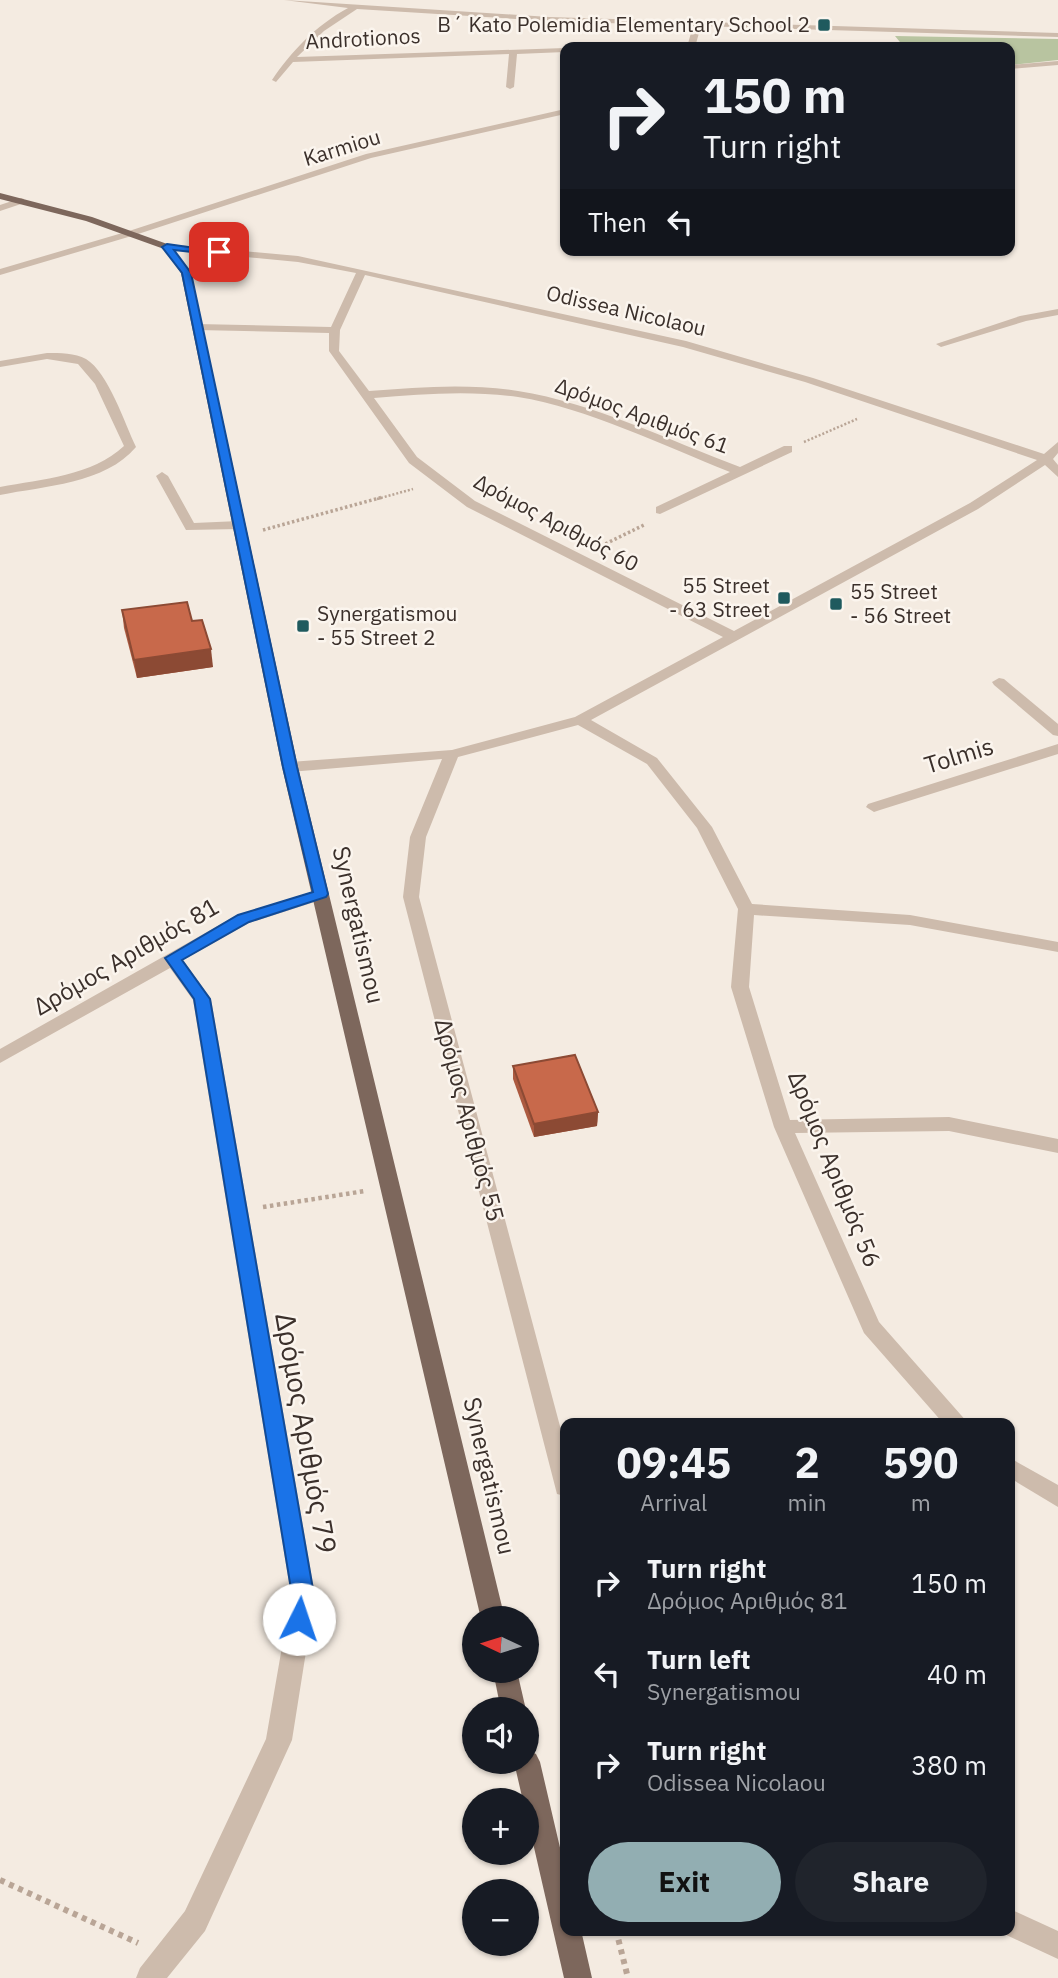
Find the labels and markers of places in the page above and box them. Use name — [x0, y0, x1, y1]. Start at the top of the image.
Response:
place label: B´ Kato Polemidia Elementary School 2 — [437, 10, 810, 38]
marker: B´ Kato Polemidia Elementary School 2 — [816, 17, 832, 33]
pin — [189, 222, 249, 282]
place label: 55 Street - 63 Street — [669, 571, 770, 623]
place label: 55 Street - 56 Street — [850, 577, 951, 629]
marker: 55 Street - 63 Street — [776, 590, 792, 606]
marker: 55 Street - 56 Street — [828, 596, 844, 612]
place label: Synergatismou - 55 Street 2 — [317, 599, 457, 651]
marker: Synergatismou - 55 Street 2 — [295, 618, 311, 634]

